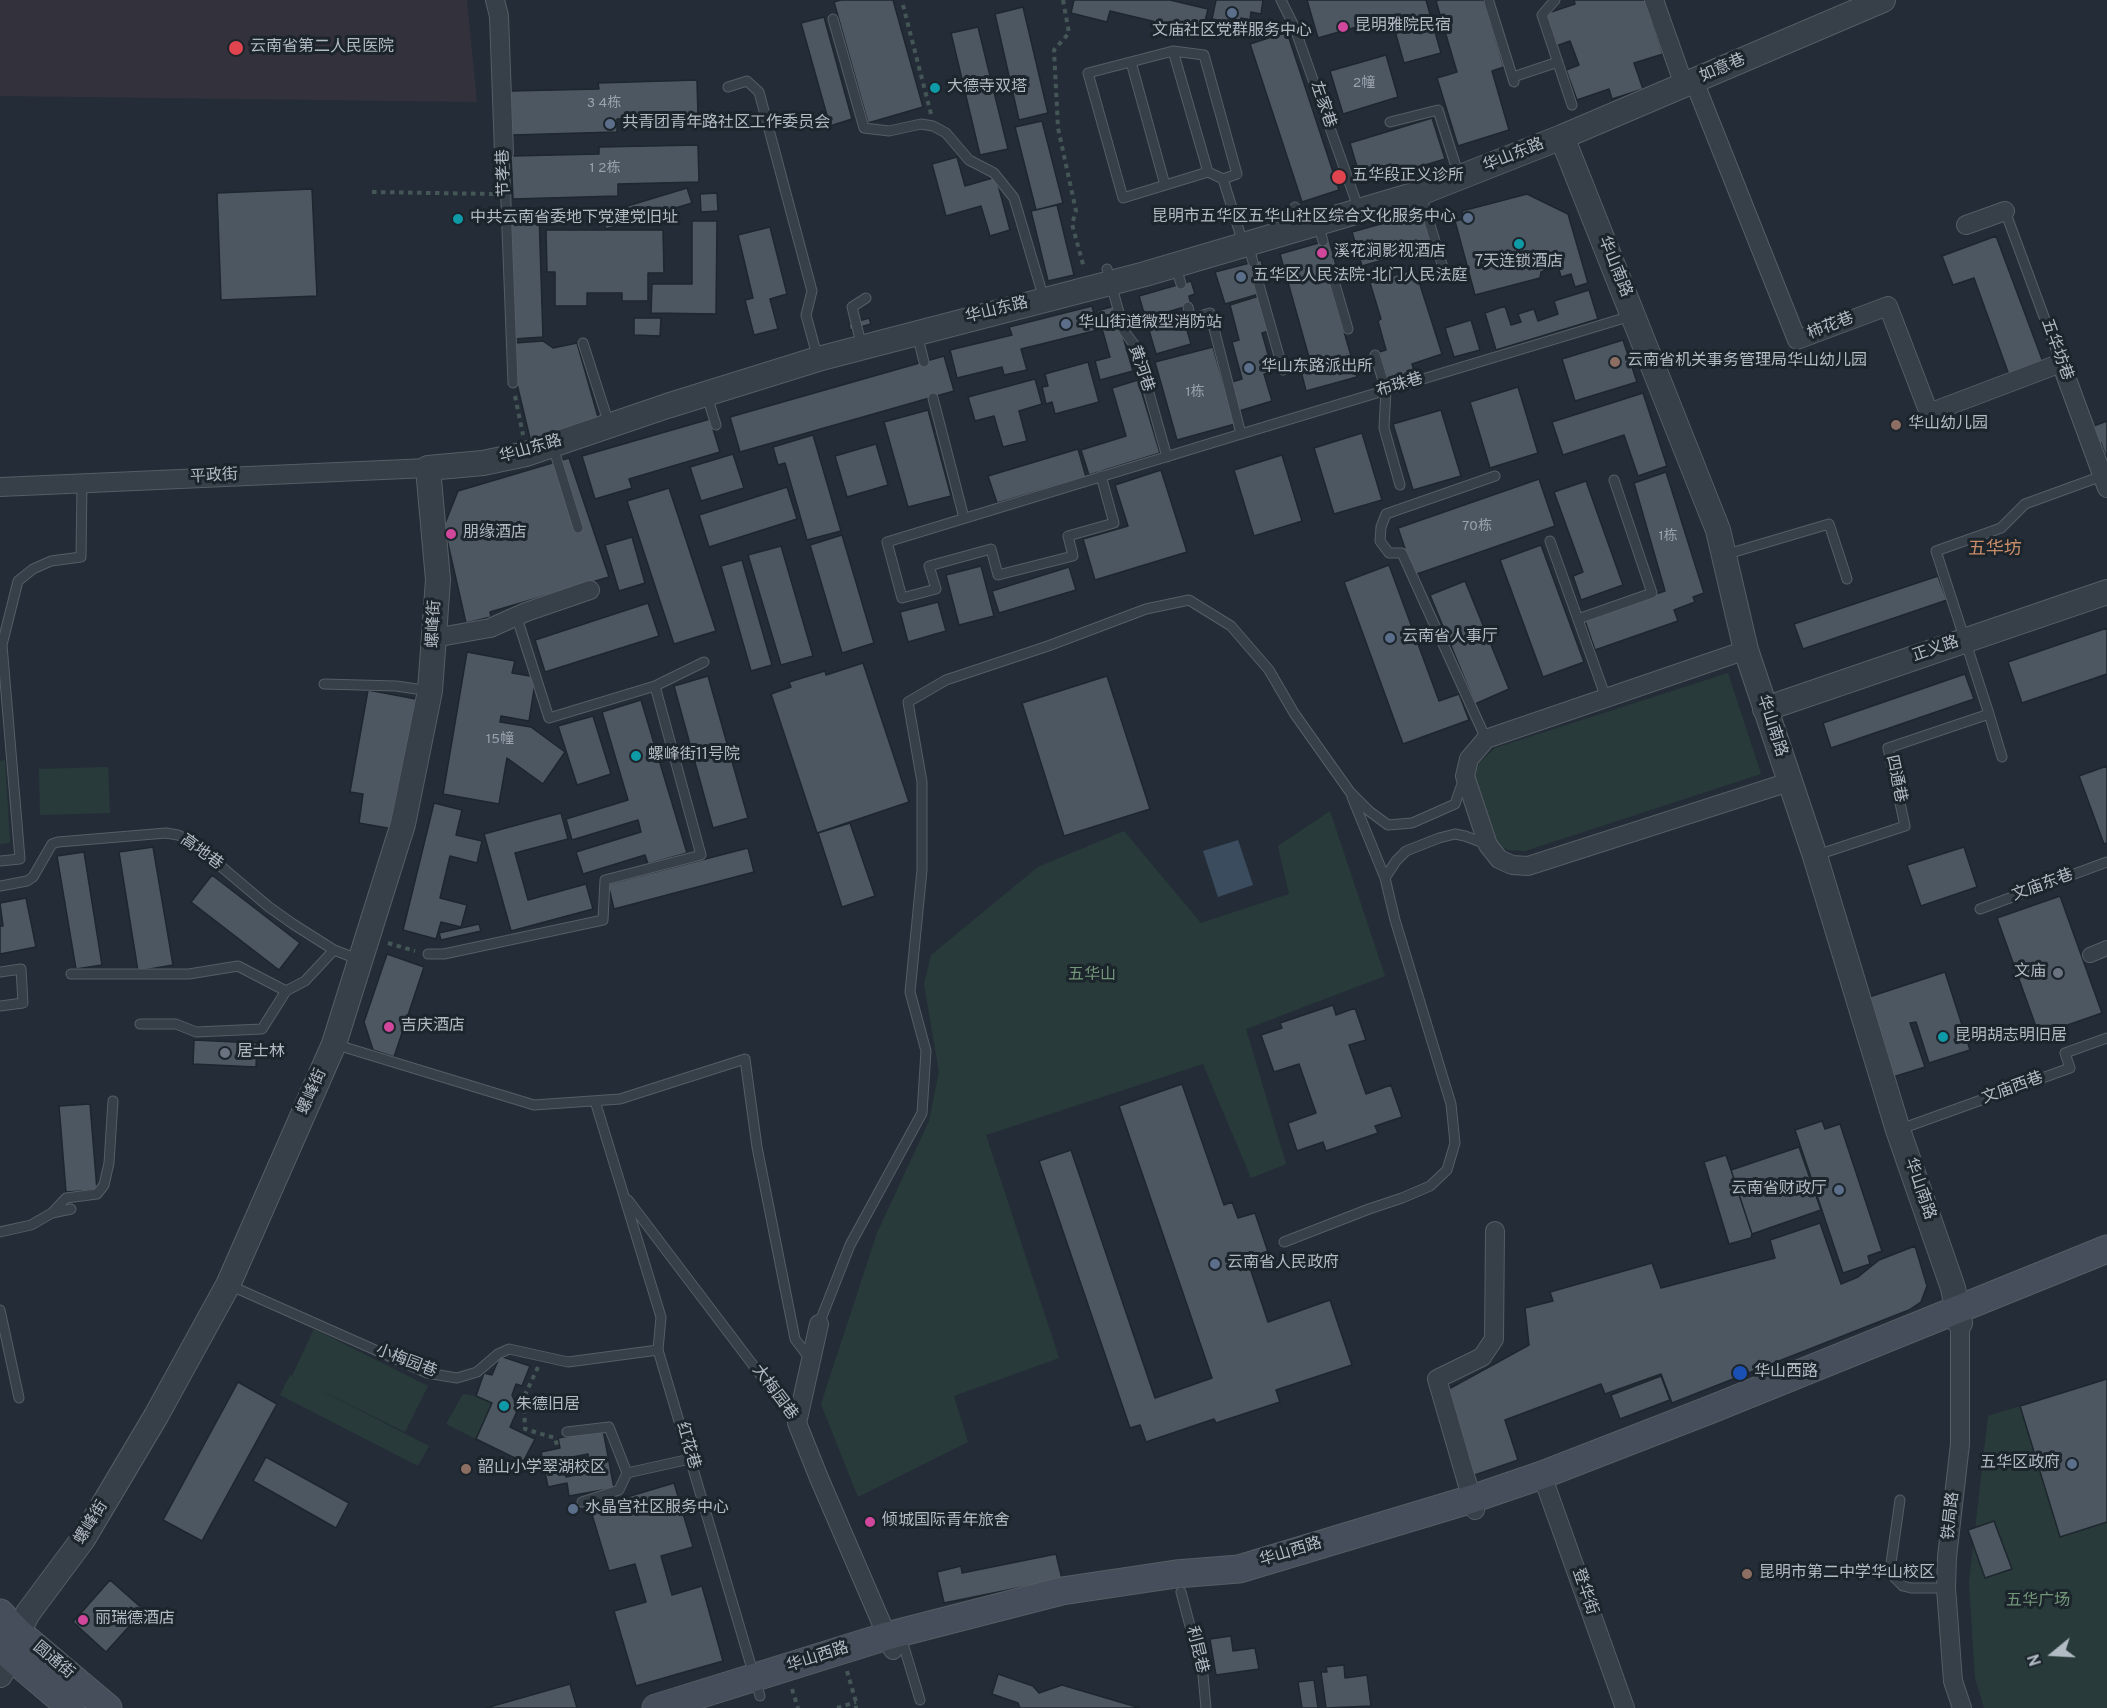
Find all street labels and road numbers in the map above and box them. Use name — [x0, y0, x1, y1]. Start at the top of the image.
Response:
street label: 如意巷 — [1697, 51, 1749, 87]
street label: 左家巷 — [1305, 79, 1339, 131]
street label: 华山东路 — [1481, 135, 1547, 177]
street label: 节孝巷 — [495, 149, 515, 197]
street label: 华山南路 — [1593, 234, 1635, 300]
street label: 华山东路 — [964, 294, 1030, 328]
street label: 柿花巷 — [1805, 309, 1857, 345]
street label: 五华坊巷 — [2036, 317, 2076, 383]
street label: 黄河巷 — [1123, 343, 1157, 395]
street label: 布珠巷 — [1374, 370, 1426, 402]
street label: 华山东路 — [498, 432, 564, 468]
street label: 平政街 — [190, 466, 238, 488]
street label: 螺峰街 — [424, 600, 446, 648]
street label: 正义路 — [1910, 633, 1962, 667]
street label: 华山南路 — [1752, 693, 1790, 759]
street label: 四通巷 — [1881, 754, 1909, 804]
street label: 高地巷 — [176, 831, 226, 875]
street label: 文庙东巷 — [2010, 866, 2076, 906]
street label: 螺峰街 — [294, 1066, 332, 1118]
street label: 文庙西巷 — [1980, 1069, 2046, 1109]
street label: 华山南路 — [1900, 1156, 1938, 1222]
street label: 小梅园巷 — [373, 1342, 439, 1382]
street label: 大梅园巷 — [747, 1362, 801, 1424]
street label: 红花巷 — [671, 1420, 703, 1472]
street label: 铁局路 — [1940, 1491, 1964, 1541]
street label: 螺峰街 — [71, 1498, 113, 1548]
street label: 华山西路 — [1258, 1534, 1324, 1572]
street label: 登华街 — [1567, 1566, 1601, 1618]
street label: 利昆巷 — [1181, 1624, 1211, 1676]
street label: 圆通街 — [28, 1638, 78, 1684]
street label: 华山西路 — [785, 1639, 851, 1677]

